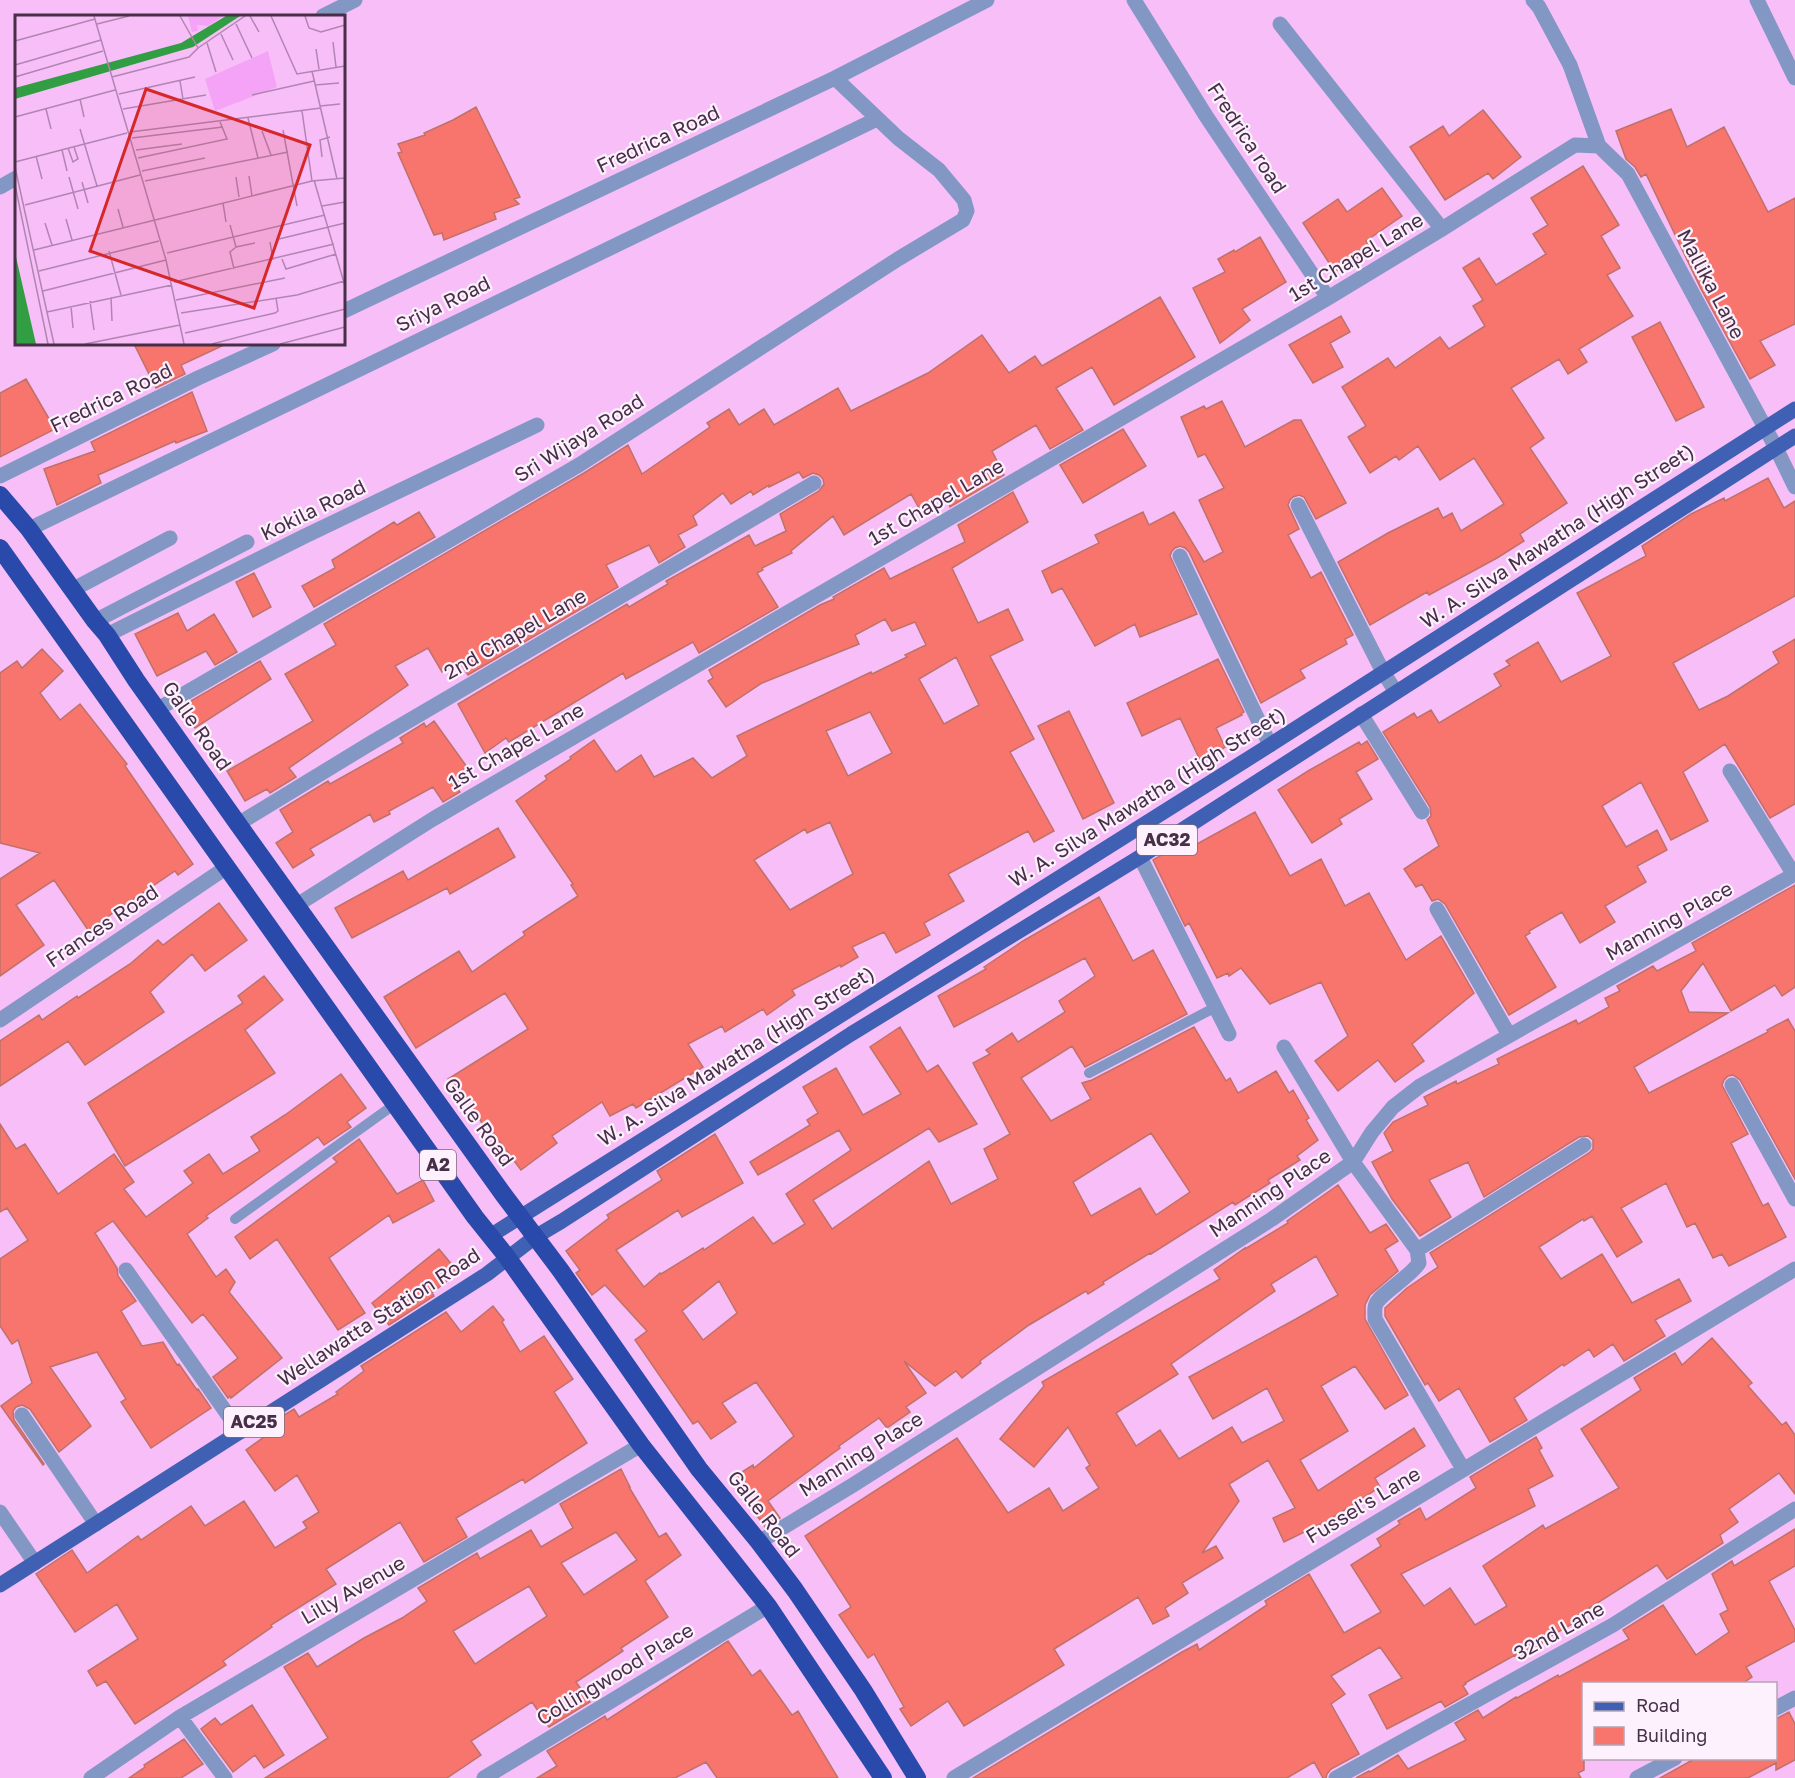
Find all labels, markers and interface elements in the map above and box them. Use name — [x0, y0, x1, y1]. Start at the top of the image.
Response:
inset map — [15, 15, 345, 345]
street label: Fredrica road — [1203, 78, 1292, 197]
street label: Fredrica Road — [592, 99, 723, 177]
street label: 1st Chapel Lane — [1284, 207, 1427, 306]
street label: Mallika Lane — [1673, 225, 1751, 343]
street label: Sriya Road — [392, 270, 494, 336]
street label: Fredrica Road — [46, 357, 175, 437]
street label: Sri Wijaya Road — [509, 388, 647, 486]
street label: W. A. Silva Mawatha (High Street) — [1415, 438, 1698, 633]
street label: 1st Chapel Lane — [863, 453, 1008, 550]
street label: Kokila Road — [256, 473, 369, 545]
street label: 2nd Chapel Lane — [439, 583, 590, 684]
street label: Galle Road — [158, 676, 237, 775]
street label: 1st Chapel Lane — [443, 697, 588, 794]
street label: W. A. Silva Mawatha (High Street) — [1004, 701, 1289, 891]
road number: AC32 — [1137, 825, 1197, 855]
street label: Manning Place — [1601, 875, 1736, 965]
street label: Frances Road — [41, 879, 162, 972]
street label: W. A. Silva Mawatha (High Street) — [593, 960, 878, 1150]
street label: Galle Road — [440, 1072, 520, 1170]
street label: Manning Place — [1204, 1143, 1335, 1242]
road number: A2 — [420, 1150, 456, 1180]
street label: Wellawatta Station Road — [273, 1242, 484, 1391]
street label: Manning Place — [794, 1406, 927, 1501]
road number: AC25 — [224, 1407, 284, 1437]
street label: Fussel's Lane — [1301, 1461, 1424, 1548]
street label: Galle Road — [723, 1465, 806, 1562]
street label: Lilly Avenue — [296, 1550, 409, 1629]
street label: 32nd Lane — [1509, 1595, 1608, 1665]
street label: Collingwood Place — [532, 1617, 697, 1730]
legend — [1582, 1682, 1777, 1760]
text: Road — [1636, 1694, 1680, 1716]
text: Building — [1636, 1724, 1707, 1746]

